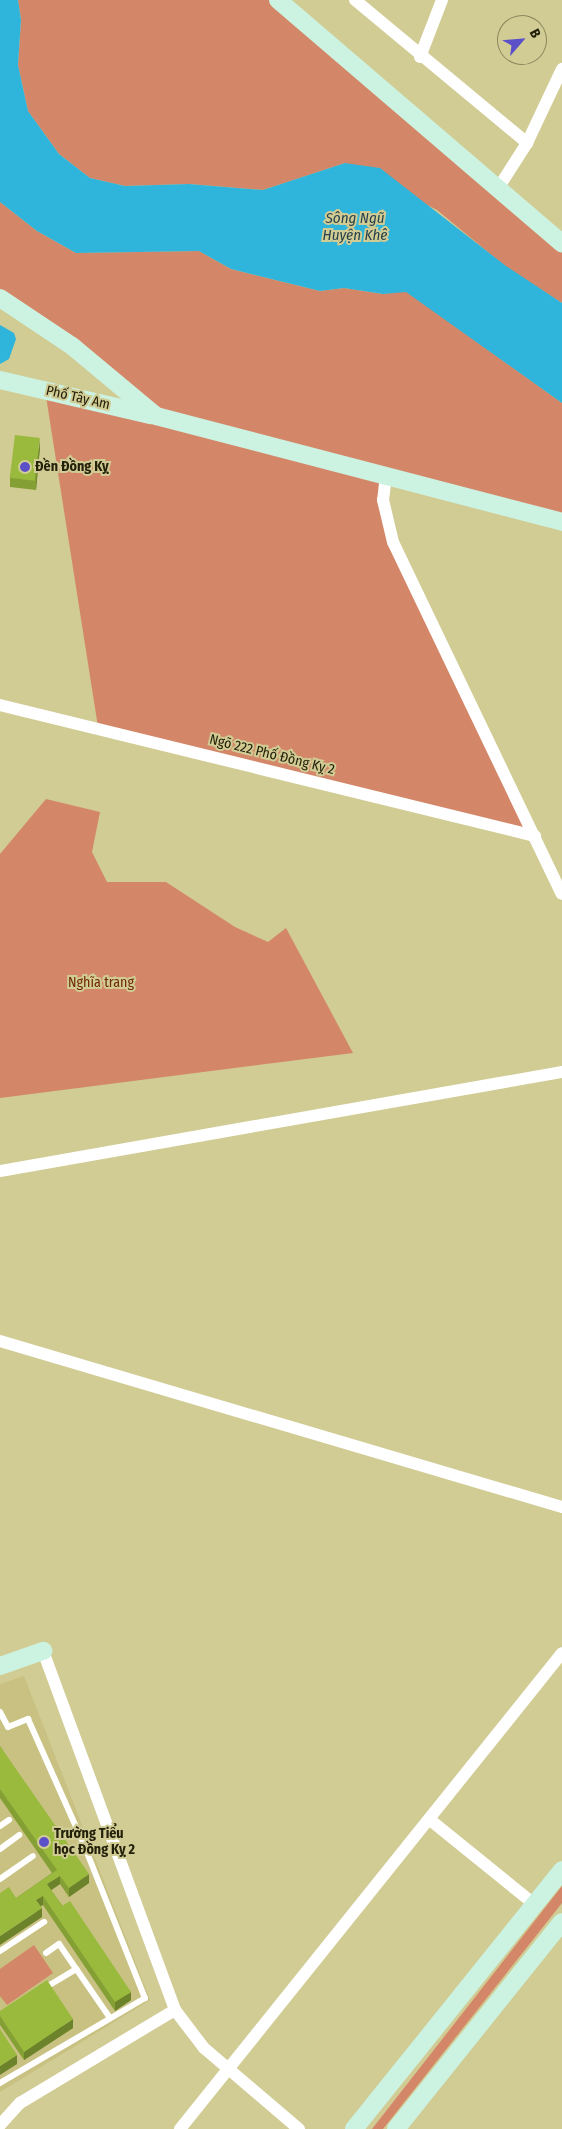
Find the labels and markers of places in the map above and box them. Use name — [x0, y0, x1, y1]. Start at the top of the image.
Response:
place label: Đền Đồng Kỵ — [35, 459, 109, 475]
marker: Đền Đồng Kỵ — [19, 461, 31, 473]
place label: Trường Tiểu học Đồng Kỵ 2 — [54, 1826, 135, 1858]
marker: Trường Tiểu học Đồng Kỵ 2 — [38, 1836, 50, 1848]

